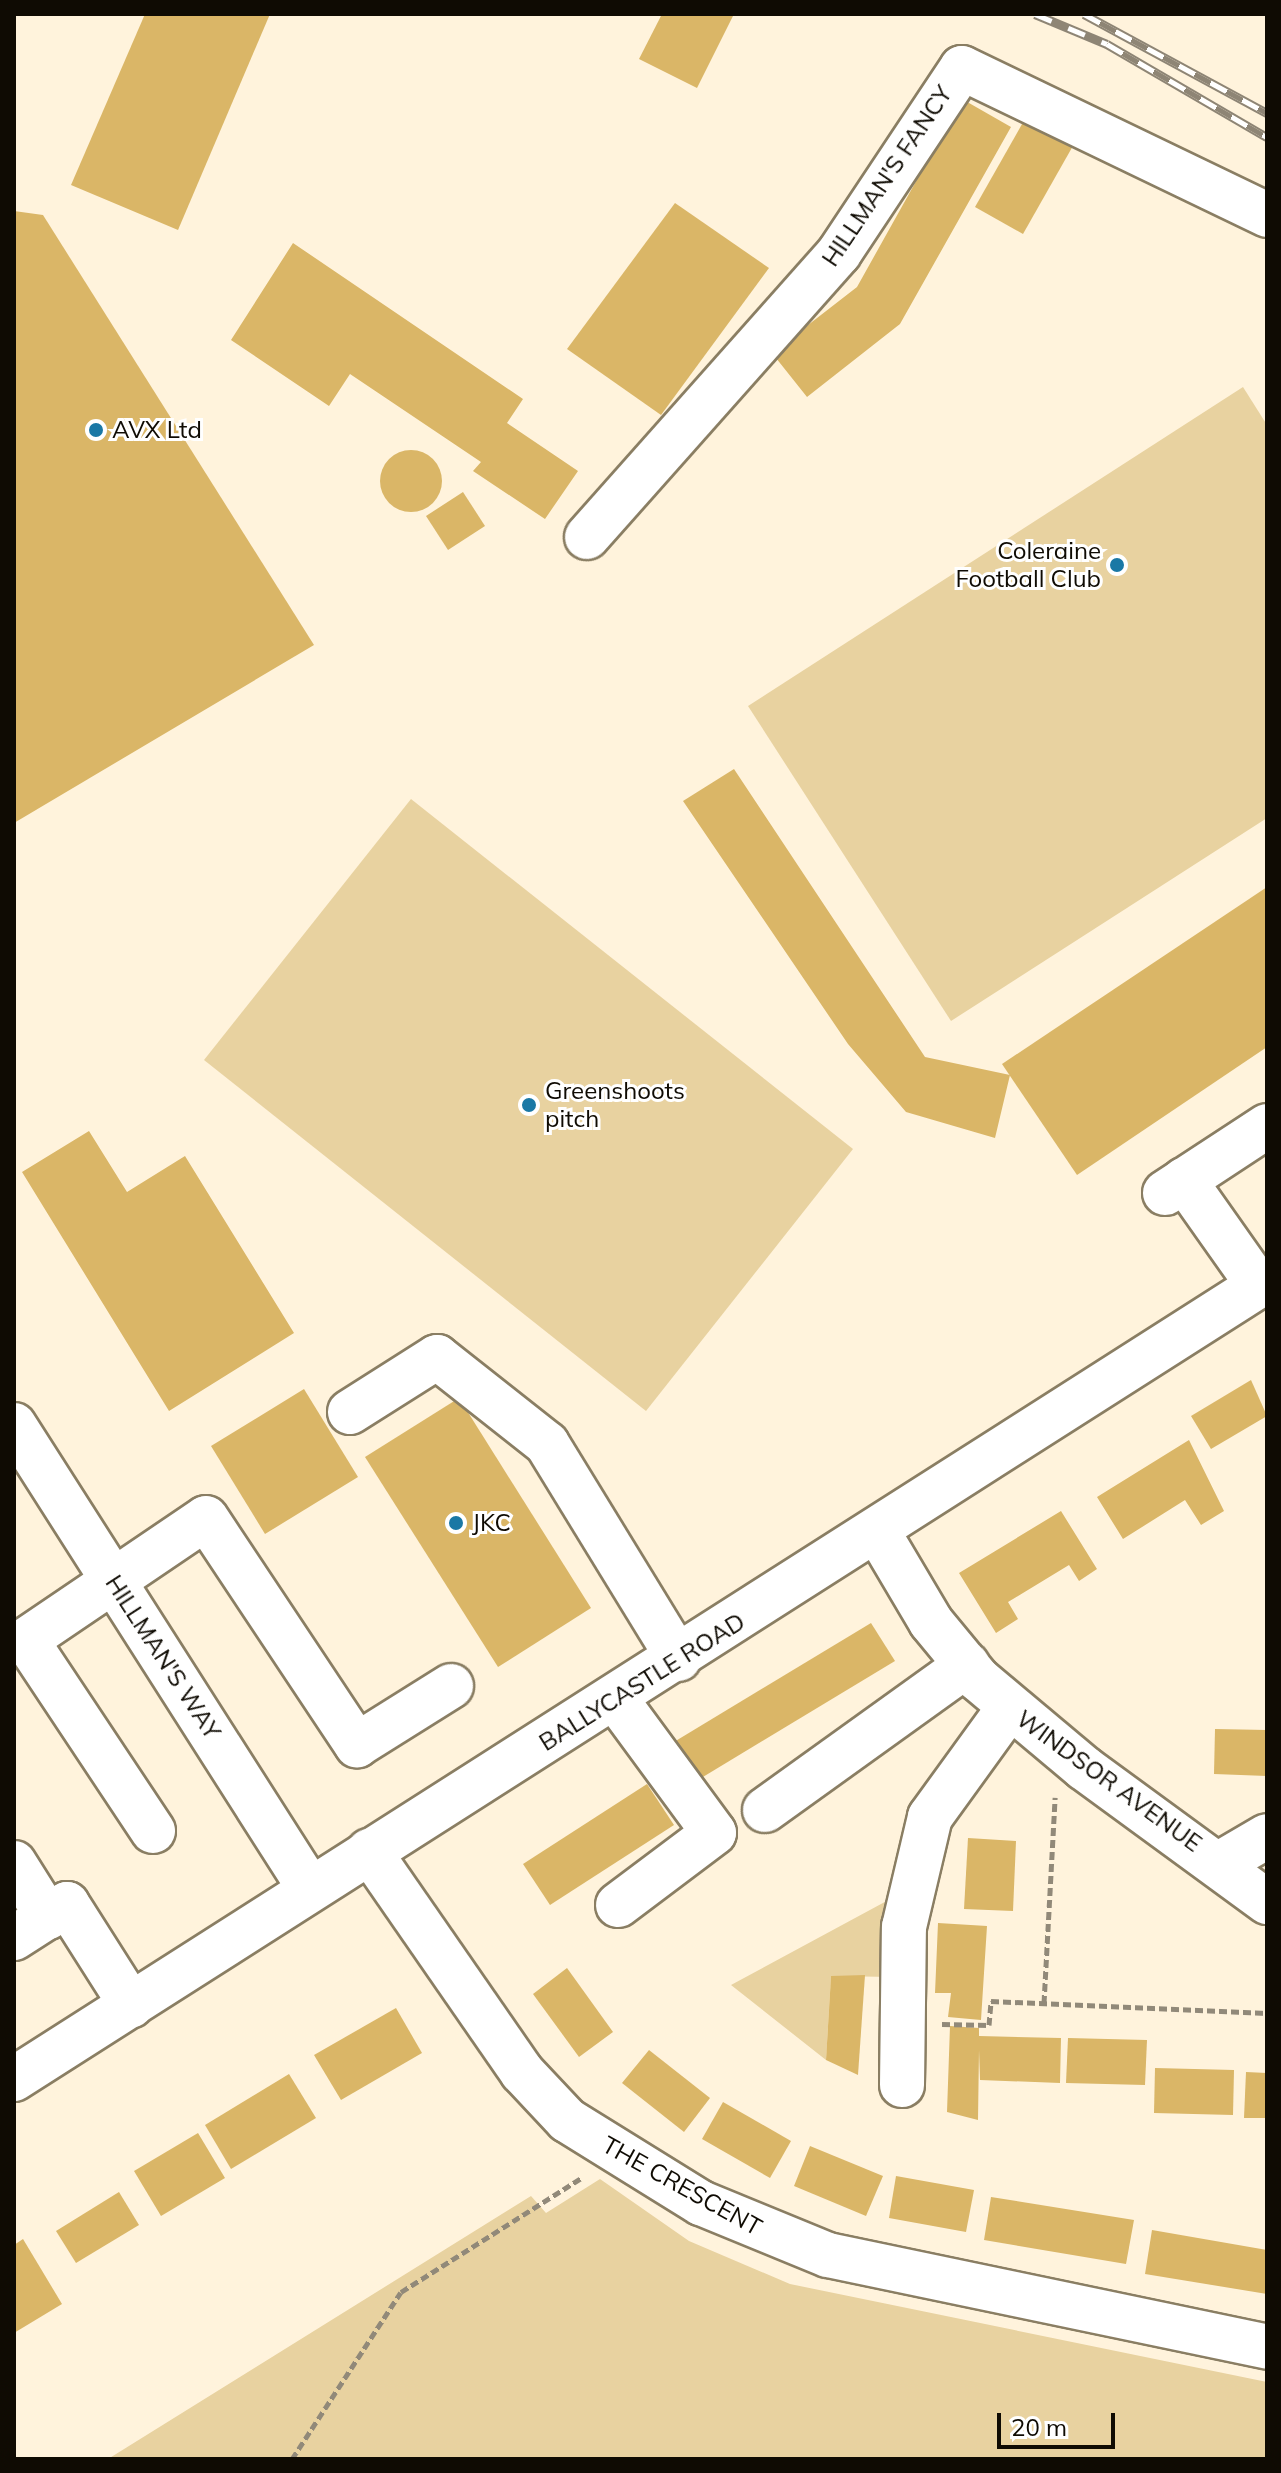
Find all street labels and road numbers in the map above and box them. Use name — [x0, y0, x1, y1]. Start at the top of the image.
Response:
street label: HILLMAN'S FANCY — [816, 80, 958, 272]
street label: HILLMAN'S WAY — [99, 1570, 227, 1744]
street label: BALLYCASTLE ROAD — [534, 1607, 750, 1757]
street label: WINDSOR AVENUE — [1011, 1704, 1207, 1858]
street label: THE CRESCENT — [597, 2130, 767, 2242]

